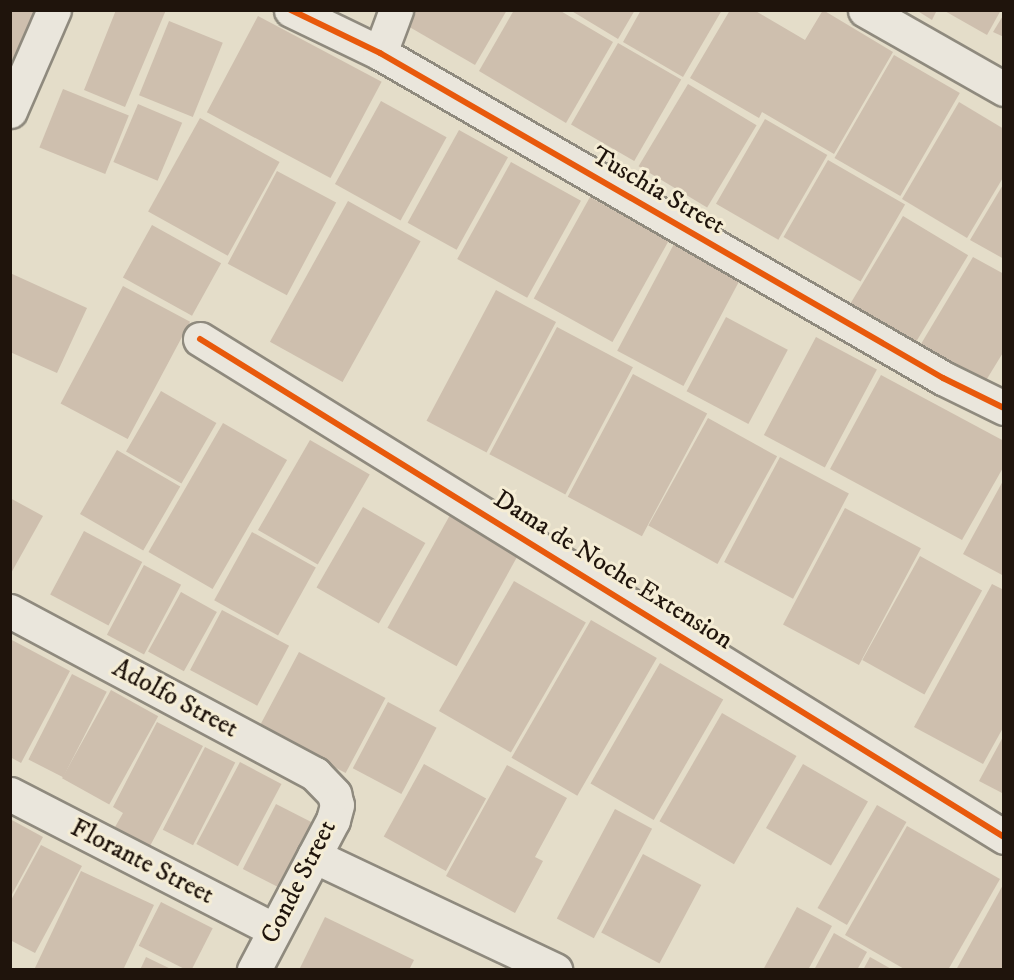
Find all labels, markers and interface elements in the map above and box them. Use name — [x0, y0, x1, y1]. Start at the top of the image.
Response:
street label: Tuschia Street — [586, 140, 730, 242]
street label: Dama de Noche Extension — [488, 484, 738, 656]
street label: Adolfo Street — [107, 653, 243, 745]
street label: Florante Street — [65, 813, 219, 911]
street label: Conde Street — [255, 815, 343, 949]

